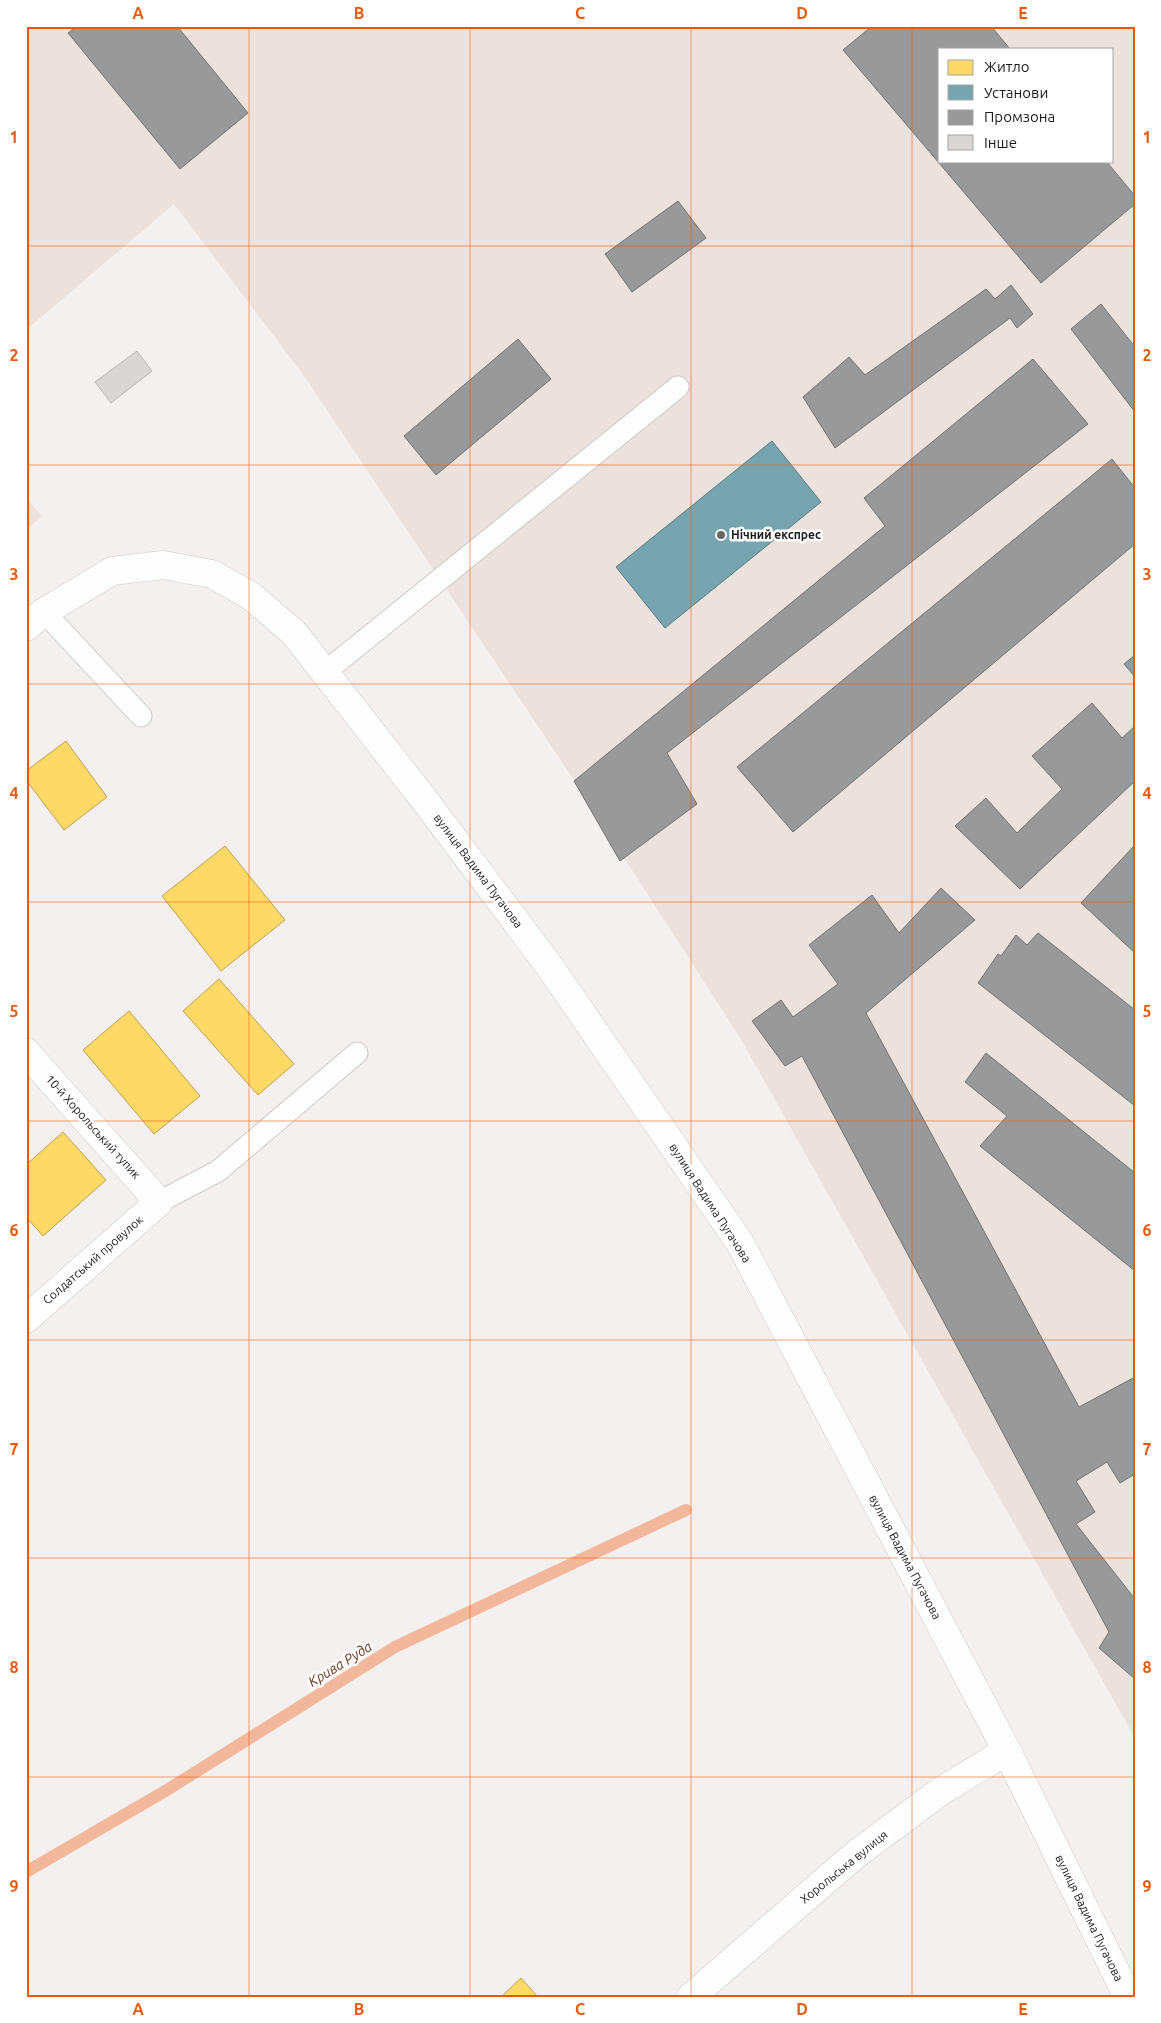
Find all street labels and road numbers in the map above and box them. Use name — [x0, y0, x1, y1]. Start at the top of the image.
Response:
street label: вулиця Вадима Пугачова — [431, 811, 525, 930]
street label: 10-й Хорольський тупик — [43, 1072, 143, 1181]
street label: вулиця Вадима Пугачова — [667, 1141, 754, 1265]
street label: Солдатський провулок — [40, 1213, 145, 1307]
street label: вулиця Вадима Пугачова — [867, 1492, 944, 1621]
street label: Хорольська вулиця — [798, 1828, 890, 1906]
street label: вулиця Вадима Пугачова — [1053, 1852, 1126, 1983]

